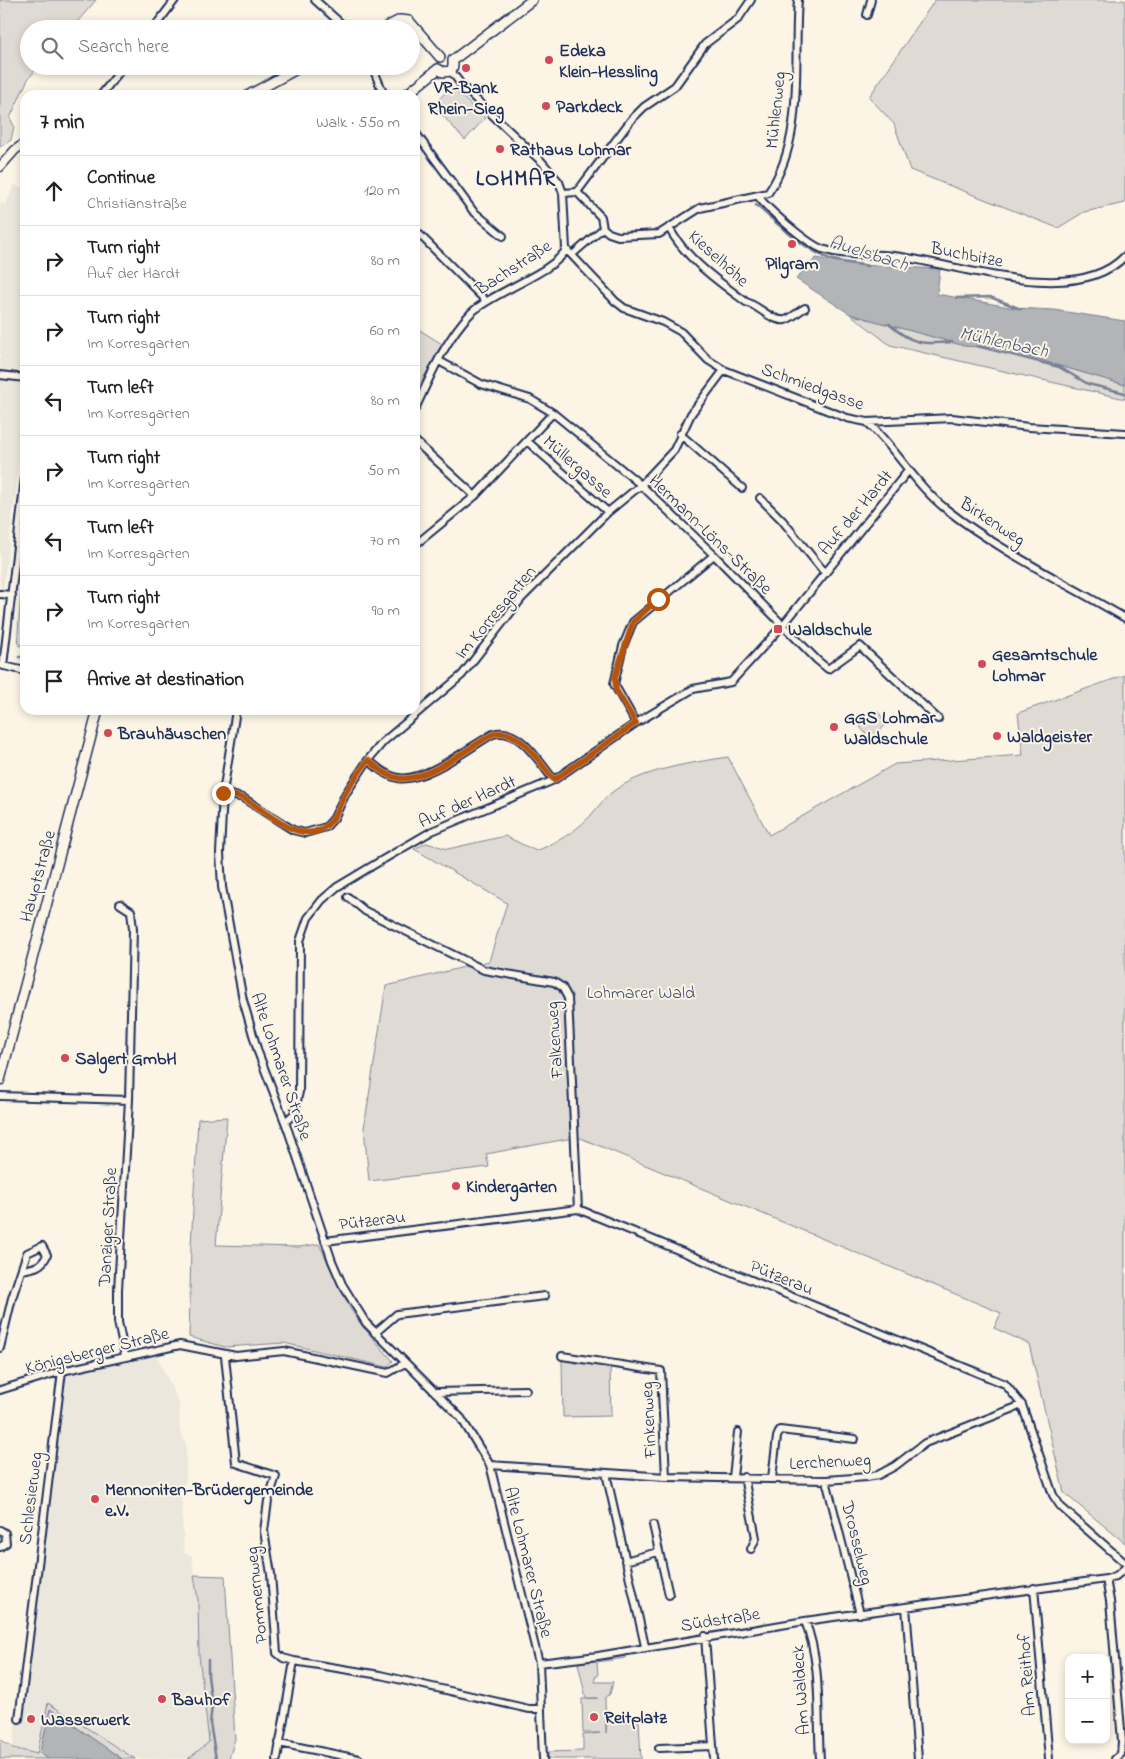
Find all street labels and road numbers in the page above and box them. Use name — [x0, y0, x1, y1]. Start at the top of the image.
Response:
street label: Mühlenweg — [760, 70, 795, 150]
street label: Kieselhöhe — [681, 225, 755, 295]
street label: Bachstraße — [470, 234, 558, 304]
street label: Buchbitze — [927, 236, 1006, 276]
street label: Schmiedgasse — [757, 357, 868, 420]
street label: Müllergasse — [535, 430, 618, 507]
street label: Auf der Hardt — [813, 465, 900, 562]
street label: Hermann-Löns-Straße — [642, 469, 778, 602]
street label: Birkenweg — [953, 491, 1030, 554]
street label: Im Korresgarten — [449, 561, 544, 667]
street label: Auf der Hardt — [415, 770, 521, 836]
street label: Hauptstraße — [14, 827, 64, 925]
street label: Alte Lohmarer Straße — [243, 989, 318, 1145]
street label: Falkenweg — [540, 1000, 573, 1080]
street label: Danziger Straße — [93, 1166, 126, 1288]
street label: Pützerau — [338, 1205, 407, 1239]
street label: Pützerau — [745, 1254, 817, 1303]
street label: Königsberger Straße — [23, 1321, 173, 1383]
street label: Finkenweg — [635, 1381, 666, 1460]
street label: Lerchenweg — [789, 1448, 872, 1479]
street label: Schlesierweg — [13, 1450, 52, 1546]
street label: Alte Lohmarer Straße — [496, 1484, 559, 1642]
street label: Drosselweg — [832, 1498, 879, 1588]
street label: Pommernweg — [240, 1545, 277, 1644]
street label: Südstraße — [679, 1602, 763, 1640]
street label: Am Reithof — [1012, 1632, 1044, 1717]
street label: Am Waldeck — [786, 1644, 818, 1736]

